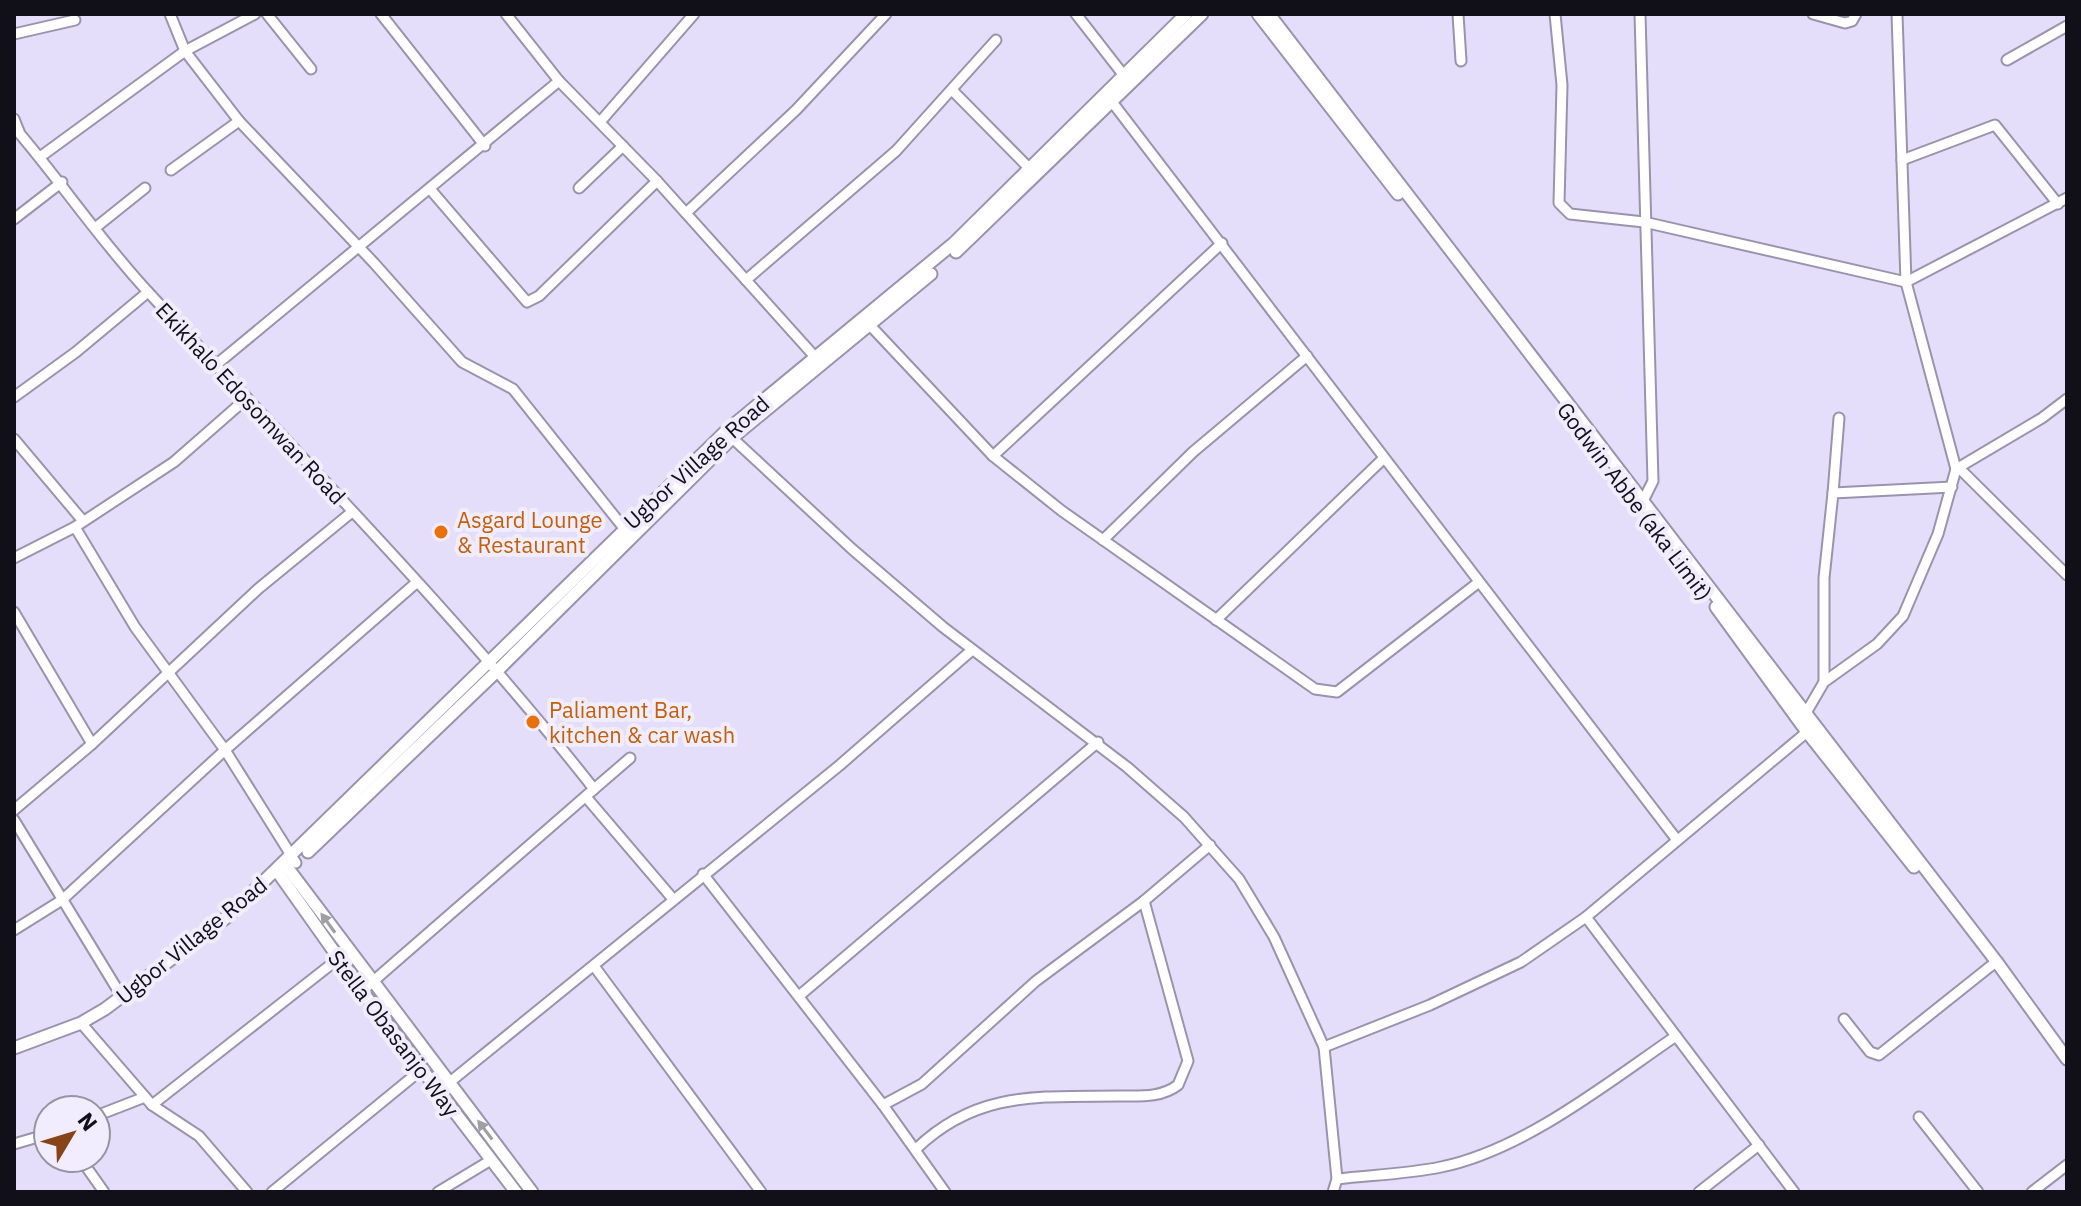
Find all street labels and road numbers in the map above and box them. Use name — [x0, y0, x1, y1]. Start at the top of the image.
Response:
street label: Ekikhalo Edosomwan Road — [150, 296, 352, 510]
street label: Ugbor Village Road — [617, 389, 775, 535]
street label: Godwin Abbe (aka Limit) — [1551, 396, 1719, 606]
street label: Ugbor Village Road — [109, 870, 273, 1010]
street label: Stella Obasanjo Way — [322, 944, 466, 1122]

